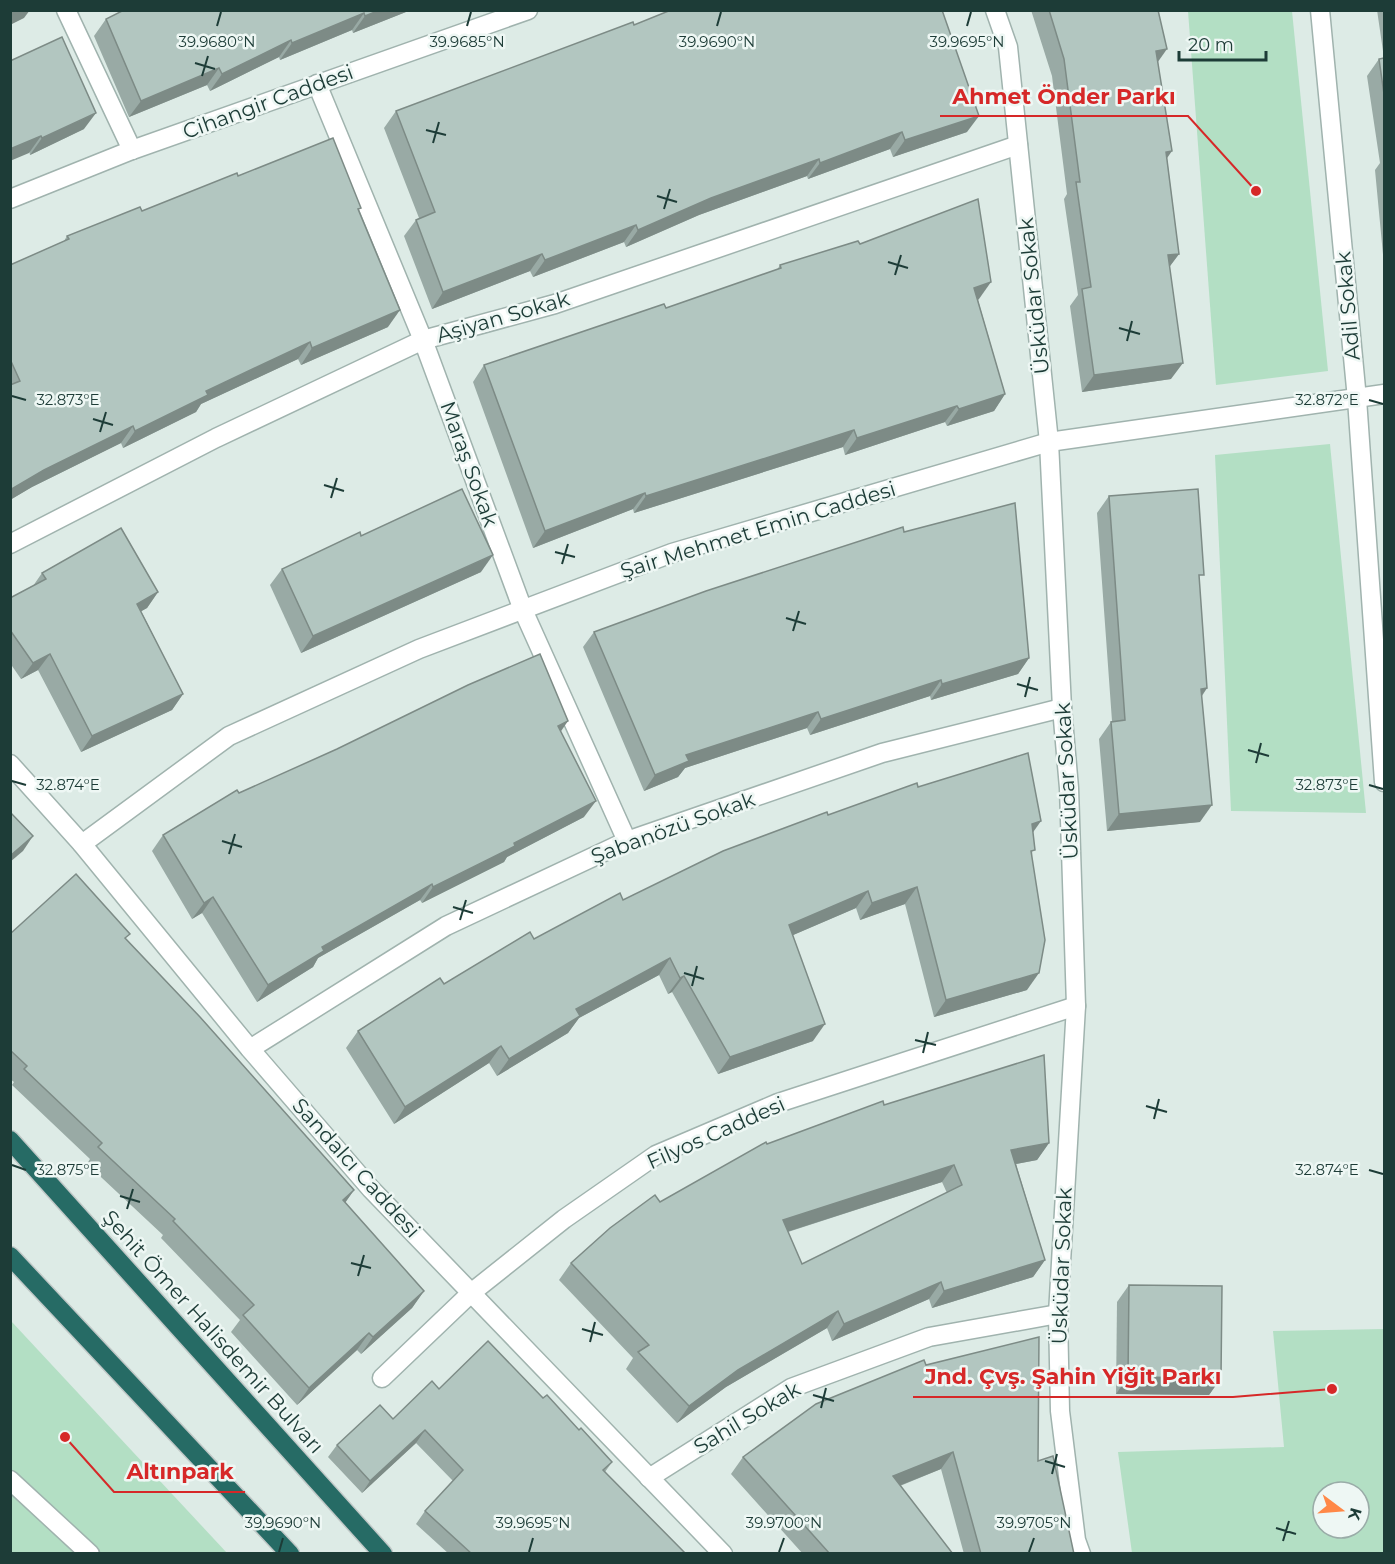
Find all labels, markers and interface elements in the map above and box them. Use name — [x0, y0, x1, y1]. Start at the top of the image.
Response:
scale bar — [1179, 24, 1266, 62]
text: 39.9680°N — [179, 32, 255, 51]
text: 39.9685°N — [429, 32, 505, 51]
text: 39.9690°N — [679, 32, 755, 51]
text: 39.9695°N — [930, 32, 1004, 51]
text: 20 m — [1188, 34, 1234, 56]
street label: Cihangir Caddesi — [179, 59, 356, 144]
callout: Ahmet Önder Parkı — [940, 76, 1188, 116]
text: Ahmet Önder Parkı — [951, 83, 1176, 110]
street label: Üsküdar Sokak — [1013, 216, 1054, 376]
street label: Adil Sokak — [1330, 250, 1365, 362]
street label: Aşiyan Sokak — [433, 285, 573, 347]
text: 32.873°E — [36, 390, 100, 409]
text: 32.872°E — [1295, 390, 1359, 409]
street label: Maraş Sokak — [435, 398, 504, 530]
street label: Şair Mehmet Emin Caddesi — [617, 476, 899, 583]
street label: Üsküdar Sokak — [1050, 701, 1083, 860]
text: 32.874°E — [36, 775, 100, 794]
text: 32.873°E — [1295, 775, 1359, 794]
street label: Şabanözü Sokak — [587, 786, 759, 869]
street label: Filyos Caddesi — [643, 1091, 789, 1174]
street label: Sandalcı Caddesi — [287, 1093, 426, 1243]
text: 32.875°E — [36, 1160, 100, 1179]
text: 32.874°E — [1295, 1160, 1359, 1179]
street label: Üsküdar Sokak — [1046, 1187, 1077, 1345]
street label: Şehit Ömer Halisdemir Bulvarı — [98, 1205, 329, 1458]
callout: Jnd. Çvş. Şahin Yiğit Parkı — [913, 1357, 1233, 1397]
text: Jnd. Çvş. Şahin Yiğit Parkı — [924, 1363, 1221, 1390]
street label: Sahil Sokak — [689, 1376, 805, 1459]
callout: Altınpark — [114, 1452, 245, 1492]
text: Altınpark — [125, 1458, 234, 1485]
north arrow — [1311, 1480, 1371, 1540]
text: K — [1344, 1506, 1366, 1523]
text: 39.9690°N — [245, 1513, 321, 1532]
text: 39.9695°N — [496, 1513, 570, 1532]
text: 39.9700°N — [746, 1513, 822, 1532]
text: 39.9705°N — [997, 1513, 1071, 1532]

